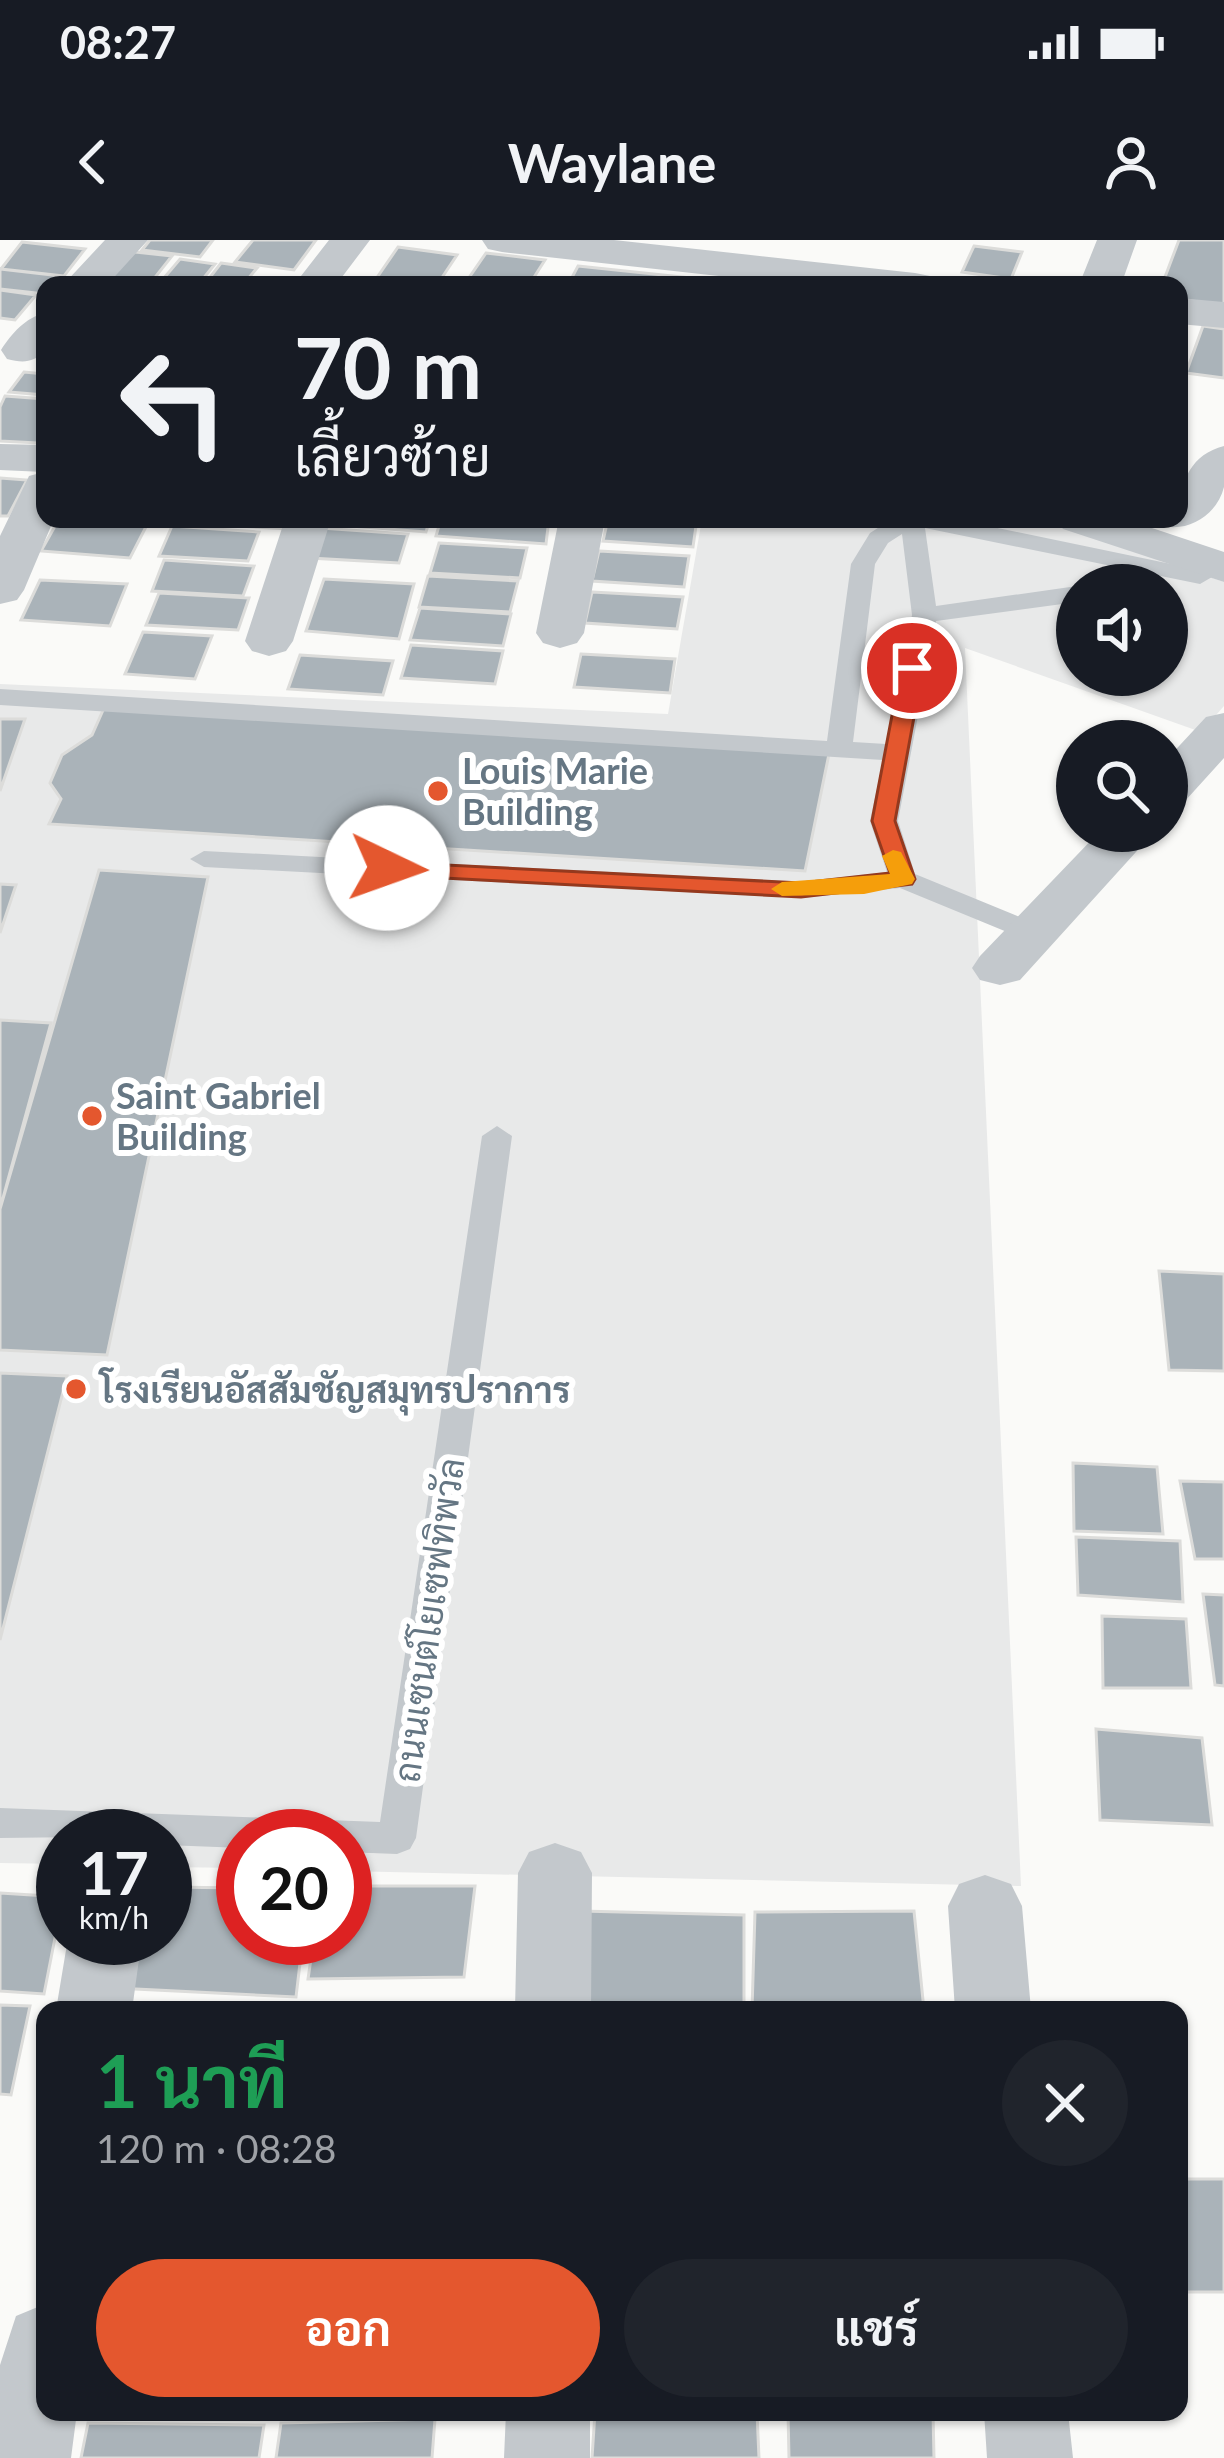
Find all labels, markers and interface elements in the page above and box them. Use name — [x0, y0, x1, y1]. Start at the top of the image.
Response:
text: 08:27 — [60, 15, 176, 69]
icon: back — [60, 129, 126, 195]
icon: person — [1098, 129, 1164, 195]
text: Waylane — [508, 130, 716, 195]
text: 70 m — [294, 316, 482, 417]
icon: left — [96, 324, 252, 480]
text: เลี้ยวซ้าย — [294, 423, 491, 488]
map controls — [1056, 564, 1188, 852]
button: sound — [1056, 564, 1188, 696]
pin — [861, 617, 963, 719]
icon: arrive — [879, 635, 945, 701]
button: search — [1056, 720, 1188, 852]
place label: Louis Marie Building — [462, 748, 648, 833]
marker: Louis Marie Building — [425, 778, 451, 804]
position arrow — [324, 805, 450, 931]
place label: Saint Gabriel Building — [116, 1073, 321, 1158]
marker: Saint Gabriel Building — [79, 1103, 105, 1129]
place label: โรงเรียนอัสสัมชัญสมุทรปราการ — [98, 1367, 570, 1416]
marker: โรงเรียนอัสสัมชัญสมุทรปราการ — [63, 1376, 89, 1402]
street label: ถนนเซนต์โยเซฟทิพวัล — [383, 1455, 473, 1785]
speed limit sign: 20 — [216, 1809, 372, 1965]
text: 17 — [79, 1836, 149, 1908]
text: km/h — [79, 1899, 149, 1935]
text: 1 นาที — [96, 2037, 288, 2123]
button: close — [1002, 2040, 1128, 2166]
text: 120 m · 08:28 — [96, 2125, 336, 2171]
button: ออก — [96, 2259, 600, 2397]
button: แชร์ — [624, 2259, 1128, 2397]

